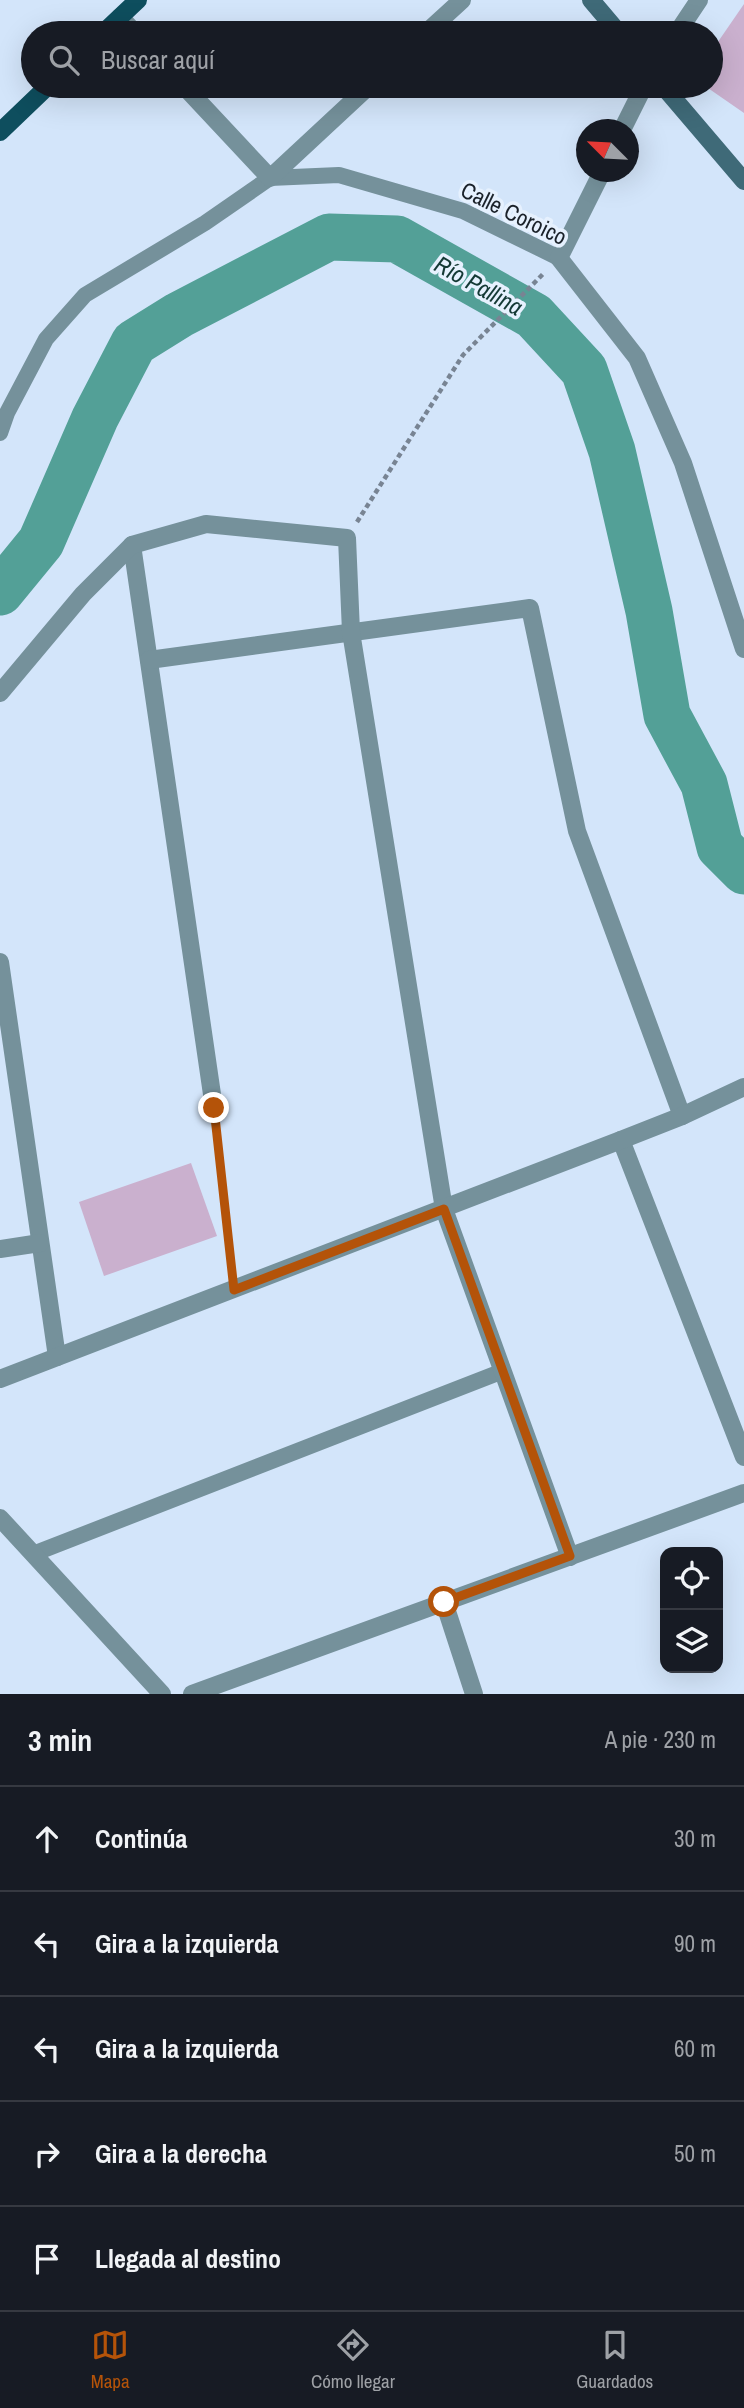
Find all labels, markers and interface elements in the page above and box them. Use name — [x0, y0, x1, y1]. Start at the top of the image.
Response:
search box — [21, 21, 723, 98]
icon: search — [45, 41, 83, 79]
text: Buscar aquí — [101, 42, 215, 77]
north arrow — [576, 119, 639, 182]
street label: Calle Coroico — [456, 174, 572, 252]
water label: Río Pallina — [429, 248, 529, 322]
route end — [198, 1092, 229, 1123]
map controls — [660, 1547, 723, 1673]
button: locate — [660, 1547, 723, 1610]
route start — [428, 1586, 459, 1617]
button: layers — [660, 1610, 723, 1673]
text: 3 min — [28, 1720, 92, 1760]
text: A pie · 230 m — [605, 1724, 716, 1755]
icon: ahead — [28, 1820, 66, 1858]
text: Continúa — [95, 1821, 187, 1856]
text: 30 m — [674, 1823, 716, 1854]
icon: left — [28, 1925, 66, 1963]
text: Gira a la izquierda — [95, 1926, 279, 1961]
text: 90 m — [674, 1928, 716, 1959]
icon: left — [28, 2030, 66, 2068]
text: Gira a la izquierda — [95, 2031, 279, 2066]
text: 60 m — [674, 2033, 716, 2064]
icon: right — [28, 2135, 66, 2173]
text: Gira a la derecha — [95, 2136, 267, 2171]
text: 50 m — [674, 2138, 716, 2169]
icon: arrive — [28, 2240, 66, 2278]
text: Llegada al destino — [95, 2241, 281, 2276]
tab: Mapa — [91, 2326, 130, 2394]
tab: Cómo llegar — [311, 2326, 395, 2394]
tab: Guardados — [576, 2326, 653, 2394]

